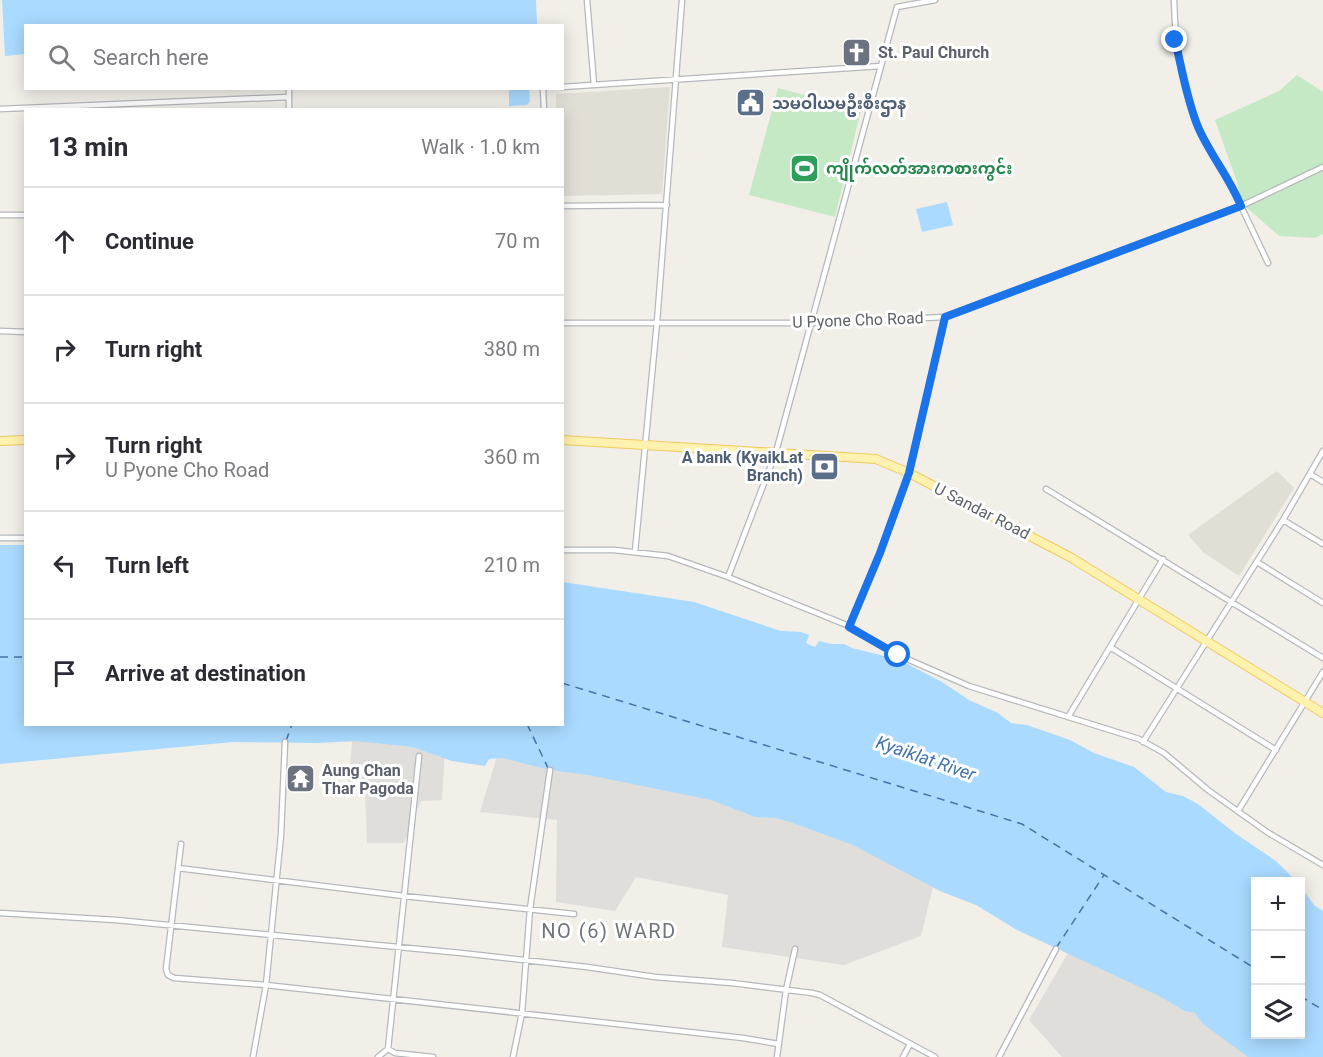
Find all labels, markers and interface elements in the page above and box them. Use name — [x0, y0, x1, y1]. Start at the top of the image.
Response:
search box — [24, 24, 564, 90]
route end — [1161, 26, 1187, 52]
church icon: St. Paul Church — [841, 36, 873, 68]
icon: search — [45, 41, 78, 74]
place label: St. Paul Church — [878, 43, 989, 62]
text: Search here — [93, 45, 209, 70]
public building icon: သမဝါယမဦးစီးဌာန — [735, 87, 767, 119]
place label: သမဝါယမဦးစီးဌာန — [772, 92, 906, 117]
text: 13 min — [48, 132, 128, 162]
text: Walk · 1.0 km — [421, 135, 540, 159]
sports icon: ကျိုက်လတ်အားကစားကွင်း — [789, 152, 821, 184]
place label: ကျိုက်လတ်အားကစားကွင်း — [826, 157, 1012, 182]
icon: ahead — [48, 225, 81, 258]
text: Continue — [105, 229, 194, 254]
text: 70 m — [495, 229, 540, 253]
street label: U Pyone Cho Road — [792, 308, 924, 332]
icon: right — [48, 333, 81, 366]
text: Turn right — [105, 337, 202, 362]
text: 380 m — [484, 337, 540, 361]
text: Turn right — [105, 433, 202, 458]
icon: right — [48, 441, 81, 474]
text: 360 m — [484, 445, 540, 469]
place label: A bank (KyaikLat Branch) — [682, 448, 804, 485]
bank icon: A bank (KyaikLat Branch) — [808, 450, 840, 482]
text: U Pyone Cho Road — [105, 458, 269, 482]
street label: U Sandar Road — [931, 479, 1033, 543]
icon: left — [48, 549, 81, 582]
text: Turn left — [105, 553, 189, 578]
text: 210 m — [484, 553, 540, 577]
route start — [884, 641, 910, 667]
icon: arrive — [48, 657, 81, 690]
text: Arrive at destination — [105, 661, 306, 686]
water label: Kyaiklat River — [874, 731, 979, 785]
place label: Aung Chan Thar Pagoda — [322, 761, 414, 798]
temple icon: Aung Chan Thar Pagoda — [285, 763, 317, 795]
map controls — [1251, 877, 1305, 1039]
button: + — [1251, 877, 1305, 931]
district label: NO (6) WARD — [541, 919, 677, 943]
button: − — [1251, 931, 1305, 985]
button: layers — [1251, 985, 1305, 1039]

